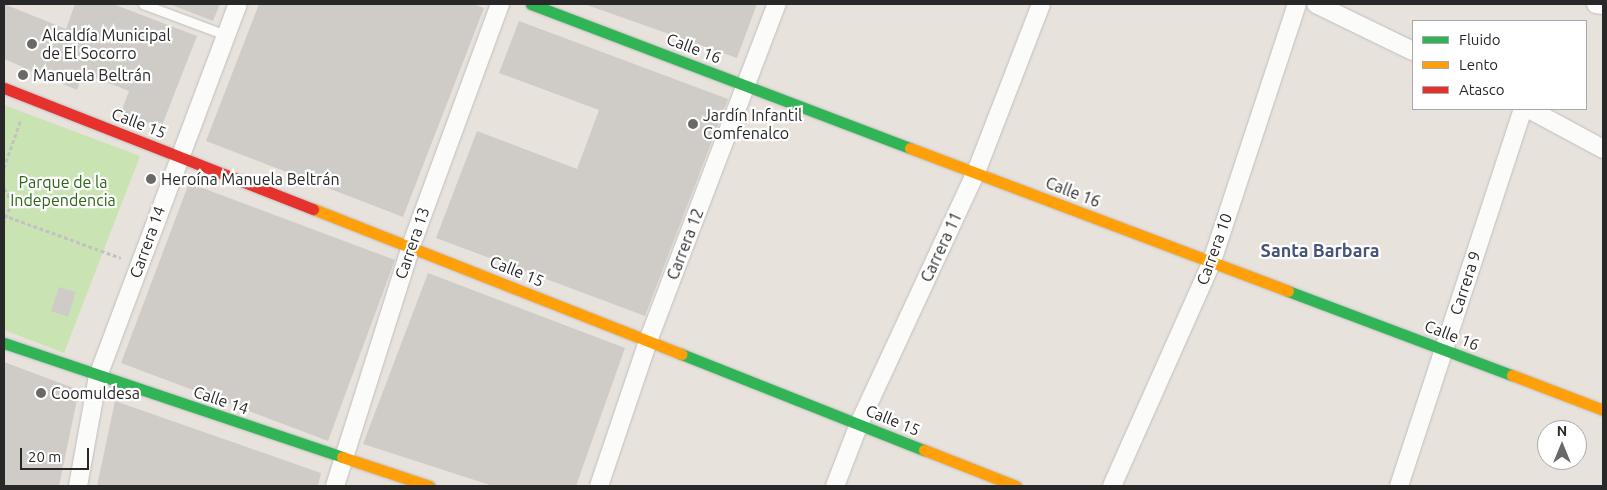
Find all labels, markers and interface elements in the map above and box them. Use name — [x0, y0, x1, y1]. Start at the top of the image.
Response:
legend — [1412, 20, 1587, 110]
place label: Alcaldía Municipal de El Socorro — [42, 25, 171, 63]
street label: Calle 16 — [664, 29, 724, 67]
text: Fluido — [1459, 31, 1501, 48]
marker: Alcaldía Municipal de El Socorro — [26, 38, 38, 50]
text: Lento — [1459, 56, 1498, 73]
place label: Manuela Beltrán — [33, 65, 151, 85]
marker: Manuela Beltrán — [17, 69, 29, 81]
text: Atasco — [1459, 81, 1505, 98]
street label: Calle 15 — [109, 104, 169, 142]
place label: Jardín Infantil Comfenalco — [703, 105, 802, 143]
marker: Jardín Infantil Comfenalco — [687, 118, 699, 130]
place label: Heroína Manuela Beltrán — [161, 169, 340, 189]
park label: Parque de la Independencia — [10, 172, 116, 210]
marker: Heroína Manuela Beltrán — [145, 173, 157, 185]
street label: Calle 16 — [1043, 173, 1103, 211]
street label: Carrera 14 — [125, 203, 169, 281]
street label: Carrera 13 — [391, 204, 433, 282]
street label: Carrera 12 — [663, 206, 707, 282]
street label: Carrera 11 — [916, 209, 966, 285]
street label: Carrera 10 — [1192, 210, 1236, 288]
district label: Santa Barbara — [1261, 239, 1379, 261]
street label: Carrera 9 — [1446, 249, 1484, 317]
street label: Calle 15 — [487, 251, 547, 291]
street label: Calle 16 — [1422, 316, 1482, 354]
street label: Calle 14 — [191, 382, 251, 418]
place label: Coomuldesa — [51, 383, 140, 403]
marker: Coomuldesa — [35, 387, 47, 399]
street label: Calle 15 — [863, 400, 923, 440]
north arrow — [1537, 420, 1587, 470]
text: N — [1557, 423, 1567, 439]
scale bar — [22, 438, 91, 470]
text: 20 m — [28, 448, 61, 465]

